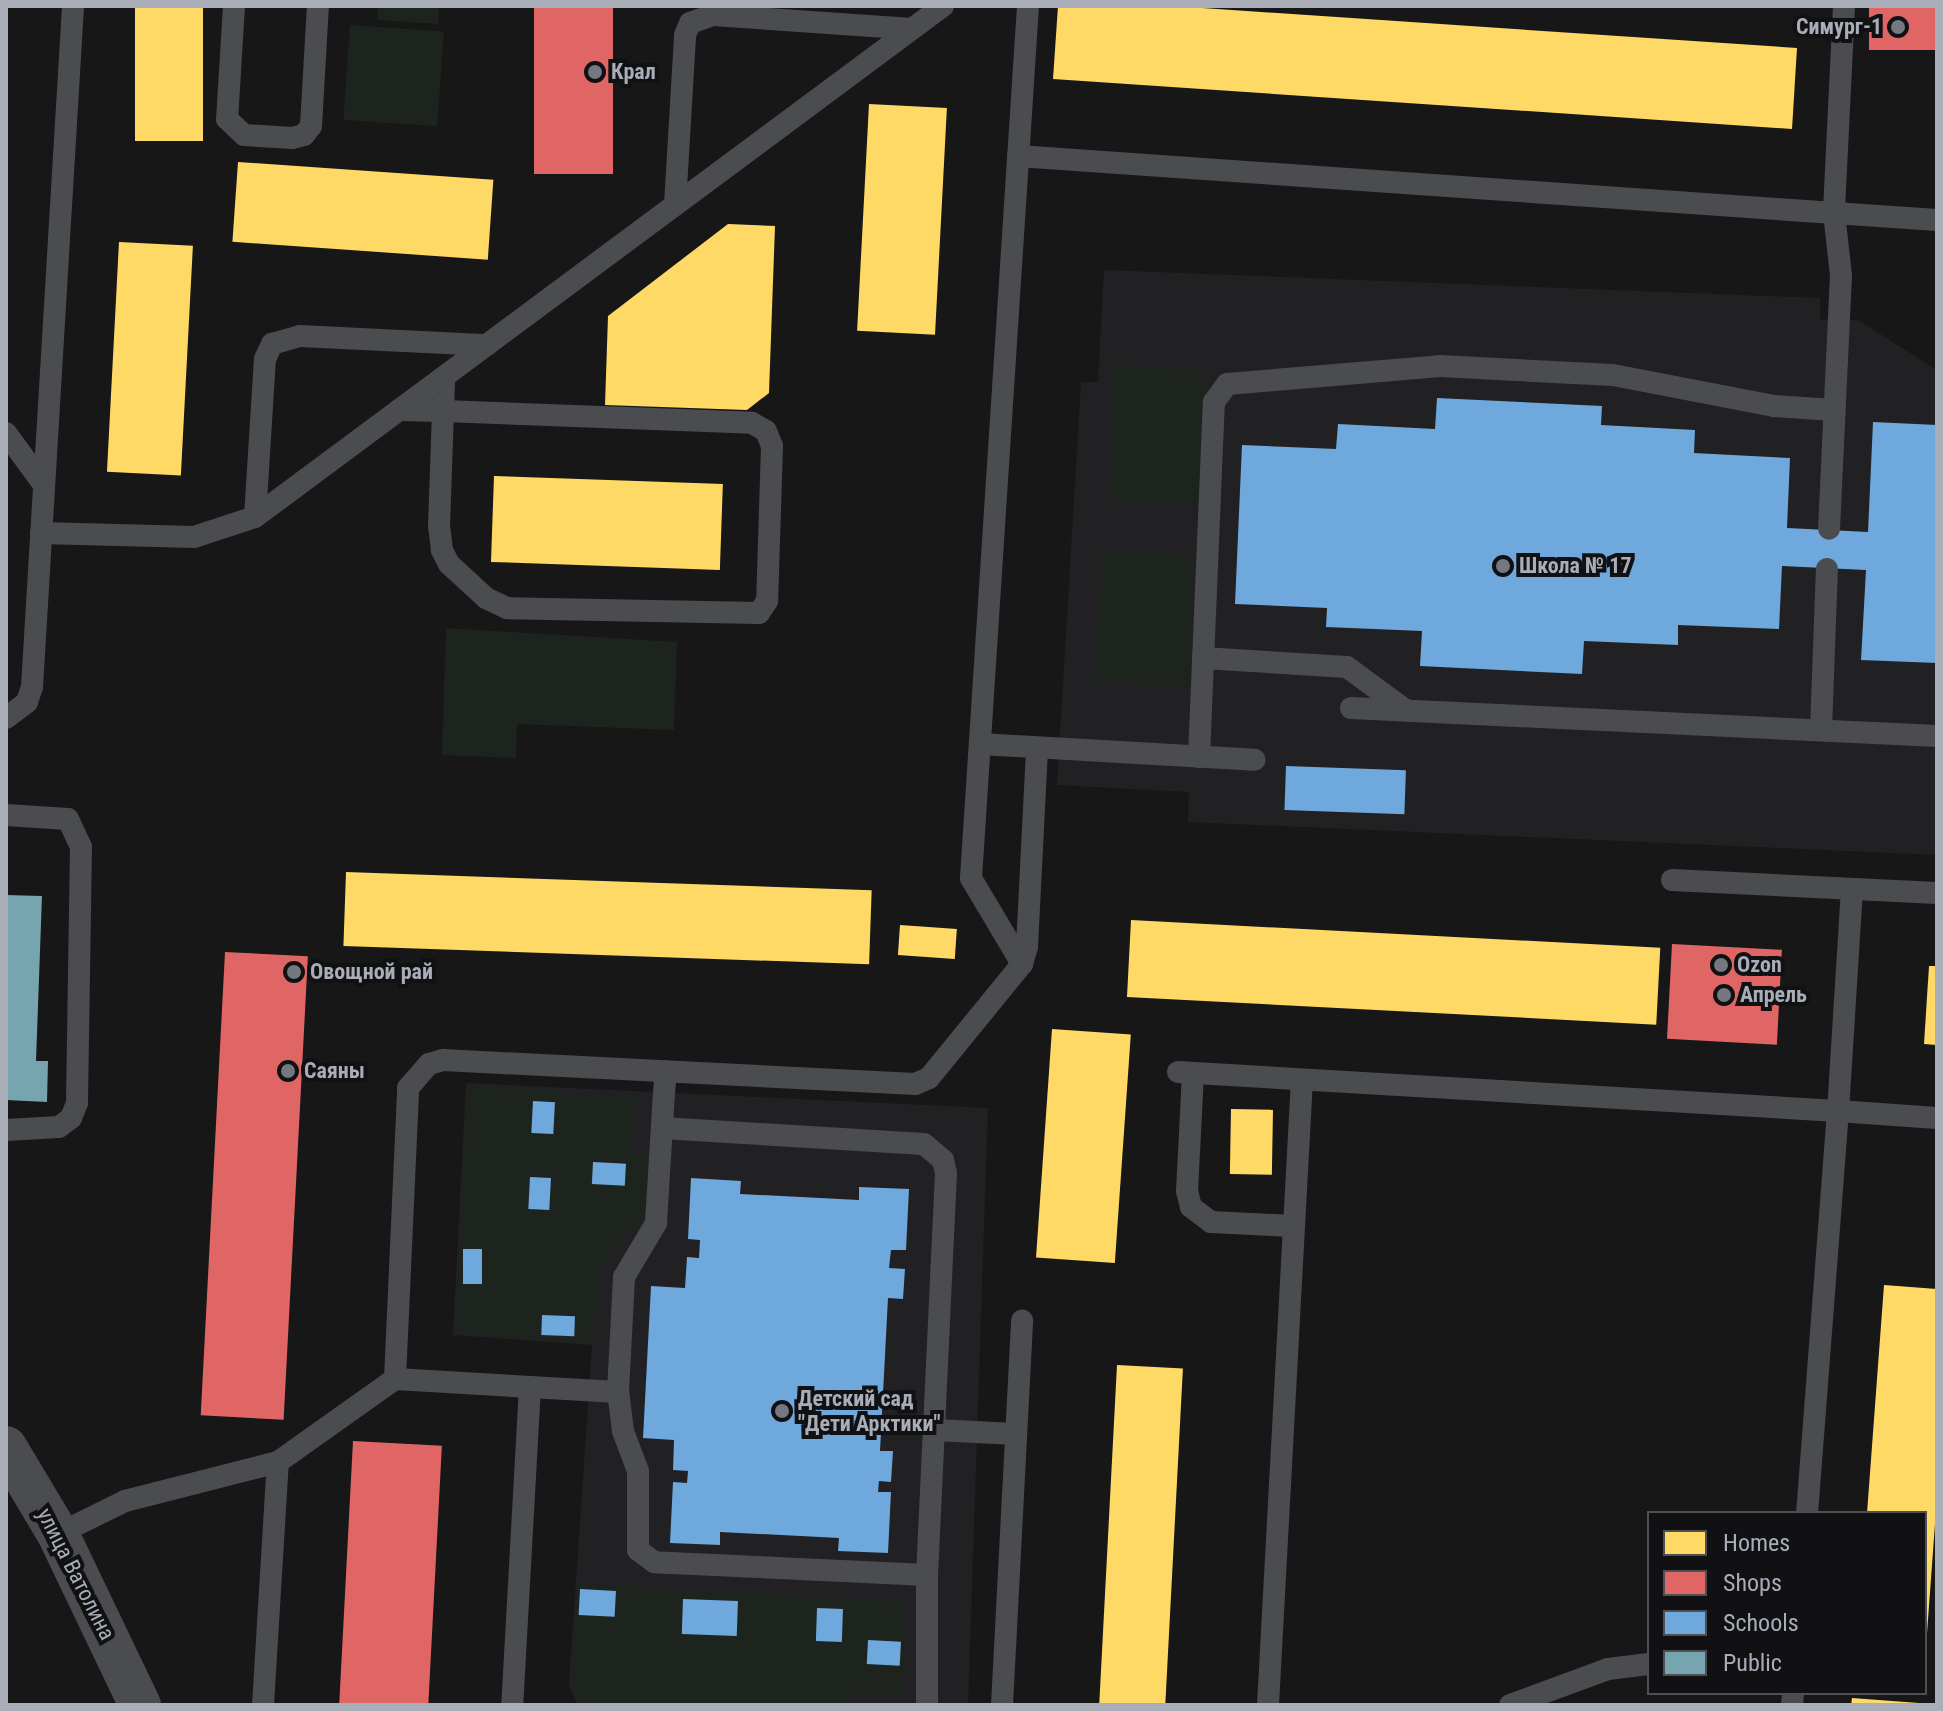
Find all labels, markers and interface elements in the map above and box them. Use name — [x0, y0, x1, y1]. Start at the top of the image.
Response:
place label: Симург-1 — [1796, 14, 1882, 40]
marker: Симург-1 — [1889, 18, 1907, 36]
place label: Крал — [611, 59, 656, 85]
marker: Крал — [586, 63, 604, 81]
place label: Школа № 17 — [1519, 553, 1632, 579]
marker: Школа № 17 — [1494, 557, 1512, 575]
place label: Ozon — [1737, 952, 1782, 978]
marker: Ozon — [1712, 956, 1730, 974]
place label: Овощной рай — [310, 959, 433, 985]
marker: Овощной рай — [285, 963, 303, 981]
place label: Апрель — [1740, 982, 1807, 1008]
marker: Апрель — [1715, 986, 1733, 1004]
place label: Саяны — [304, 1058, 365, 1084]
marker: Саяны — [279, 1062, 297, 1080]
place label: Детский сад "Дети Арктики" — [798, 1385, 941, 1436]
marker: Детский сад "Дети Арктики" — [773, 1402, 791, 1420]
street label: улица Ватолина — [31, 1504, 121, 1644]
legend — [1647, 1511, 1927, 1695]
text: Homes — [1723, 1529, 1790, 1557]
text: Shops — [1723, 1569, 1782, 1597]
text: Schools — [1723, 1609, 1799, 1637]
text: Public — [1723, 1649, 1782, 1677]

